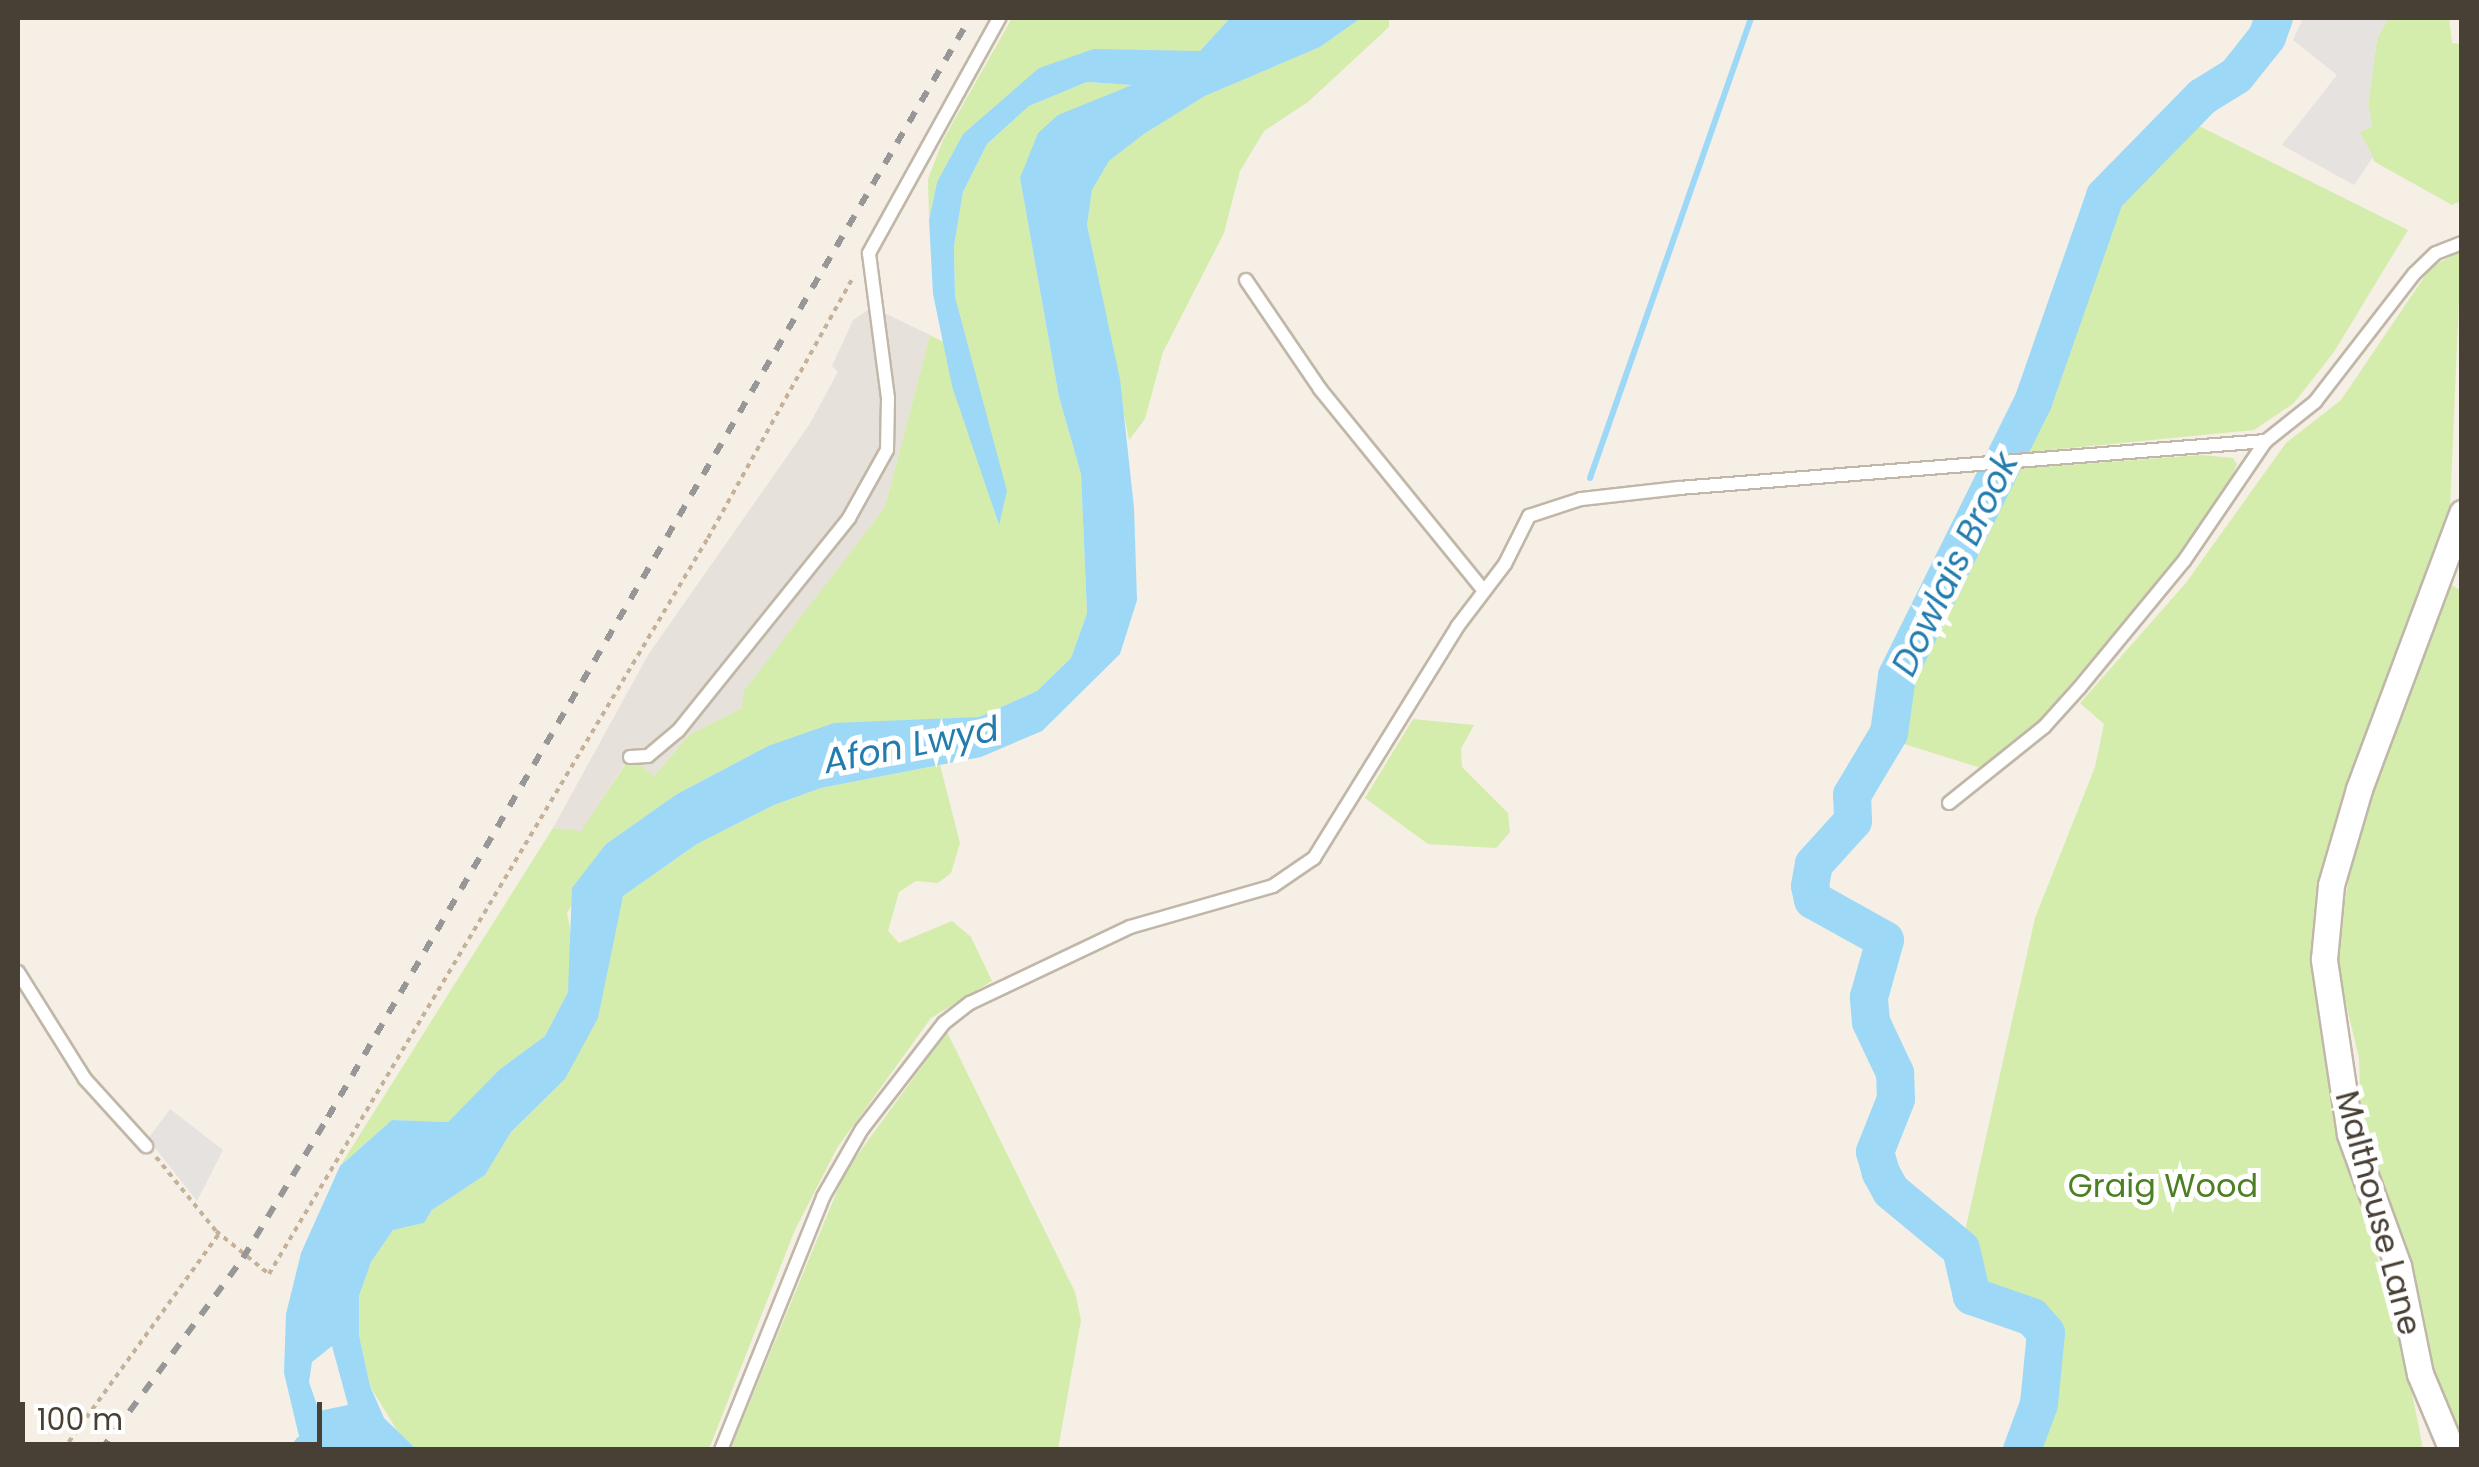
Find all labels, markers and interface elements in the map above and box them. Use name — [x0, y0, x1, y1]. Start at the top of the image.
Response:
water label: Dowlais Brook — [1883, 446, 2027, 682]
water label: Afon Lwyd — [820, 707, 1002, 783]
street label: Malthouse Lane — [2327, 1087, 2429, 1339]
park label: Graig Wood — [2068, 1167, 2258, 1205]
scale bar — [25, 1382, 328, 1444]
text: 100 m — [37, 1398, 123, 1441]

